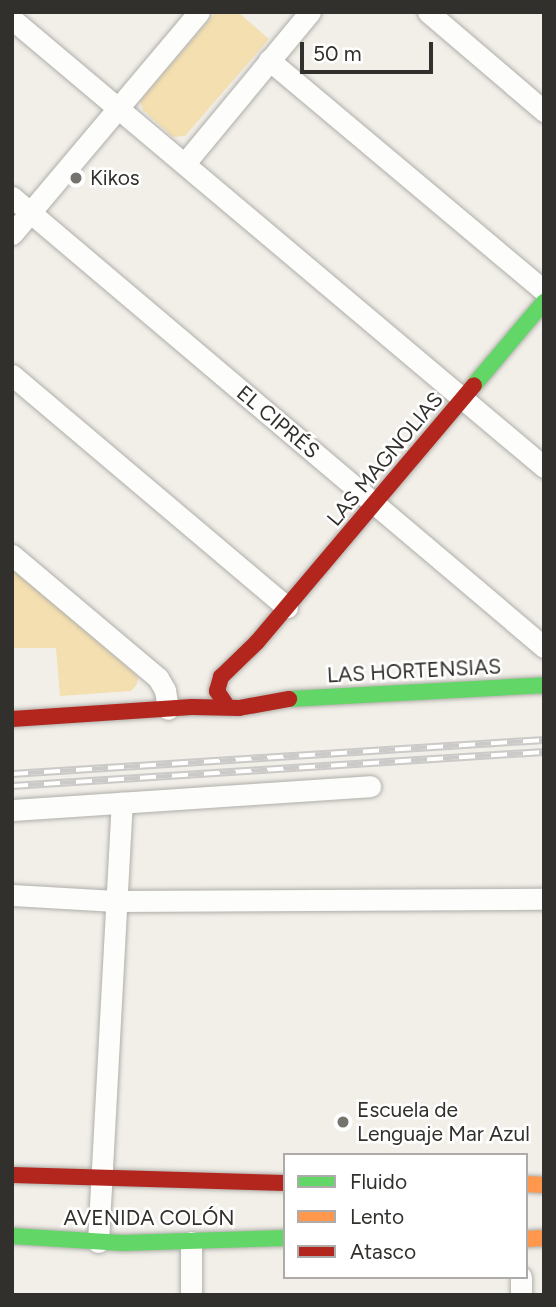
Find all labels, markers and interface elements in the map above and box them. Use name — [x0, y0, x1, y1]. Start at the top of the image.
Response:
scale bar — [304, 28, 437, 72]
text: 50 m — [313, 41, 362, 66]
place label: Kikos — [90, 165, 140, 191]
marker: Kikos — [68, 170, 84, 186]
street label: EL CIPRÉS — [232, 380, 324, 464]
street label: LAS MAGNOLIAS — [322, 387, 448, 531]
street label: LAS HORTENSIAS — [326, 654, 502, 688]
place label: Escuela de Lenguaje Mar Azul — [357, 1097, 530, 1147]
marker: Escuela de Lenguaje Mar Azul — [335, 1114, 351, 1130]
legend — [283, 1153, 528, 1279]
text: Fluido — [350, 1169, 407, 1194]
text: Lento — [350, 1204, 404, 1229]
street label: AVENIDA COLÓN — [64, 1205, 234, 1231]
text: Atasco — [350, 1239, 416, 1264]

